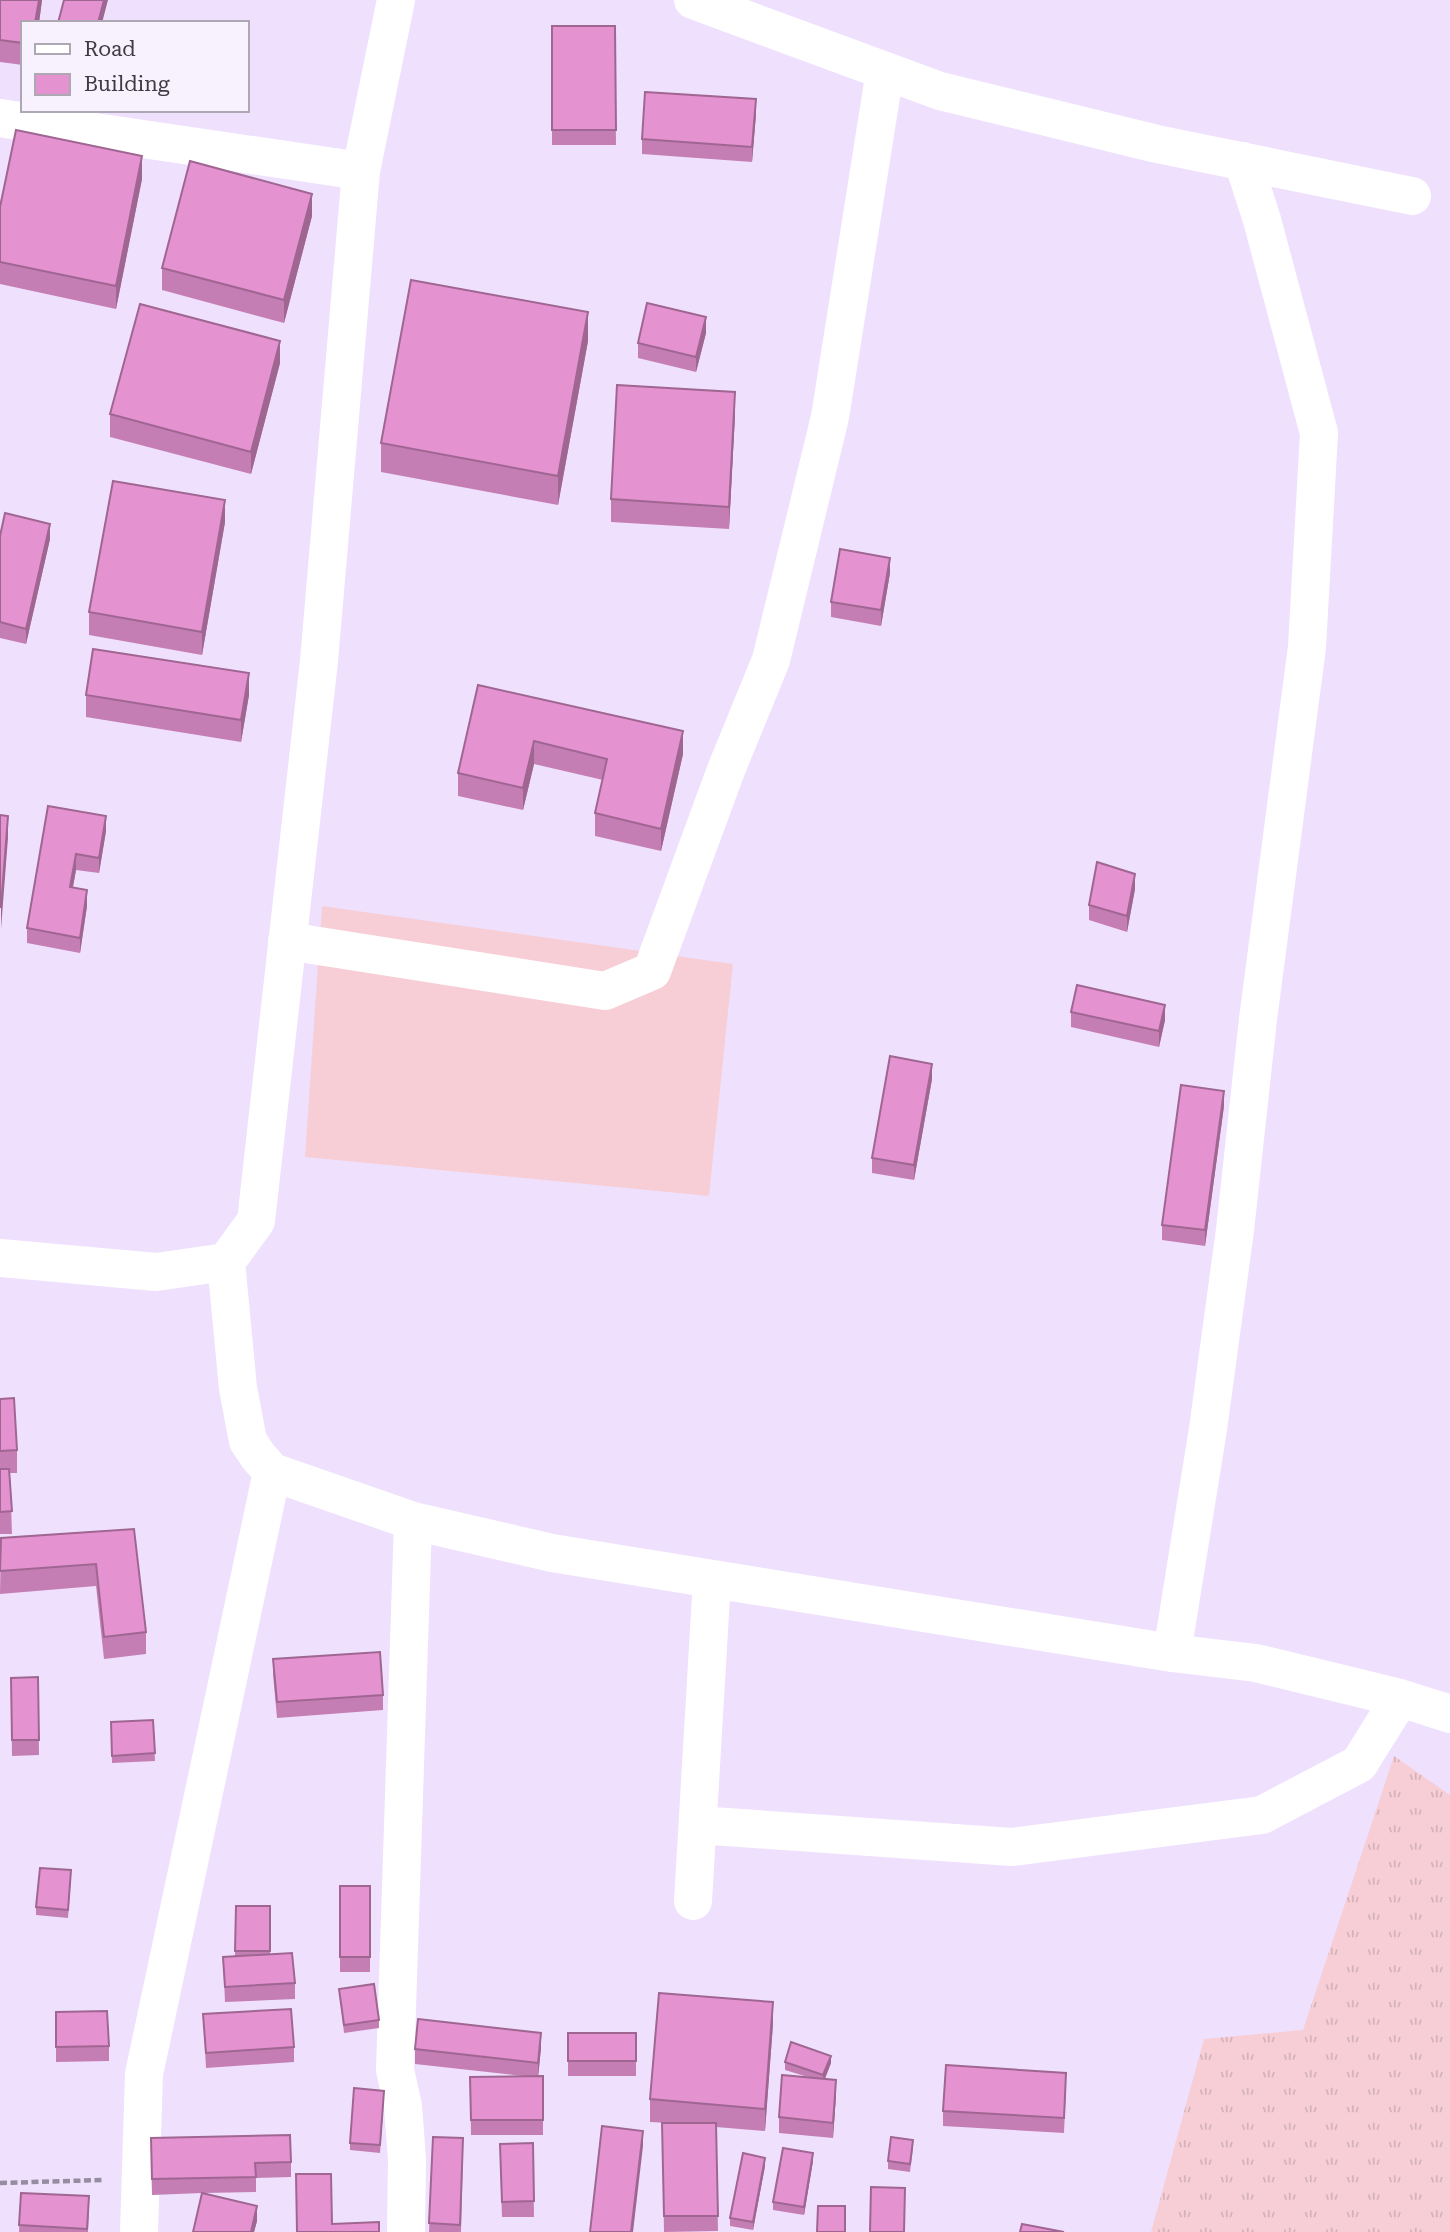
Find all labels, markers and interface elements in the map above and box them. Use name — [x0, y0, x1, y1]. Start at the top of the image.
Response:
legend — [21, 21, 248, 112]
text: Road — [84, 37, 136, 61]
text: Building — [84, 72, 170, 96]

